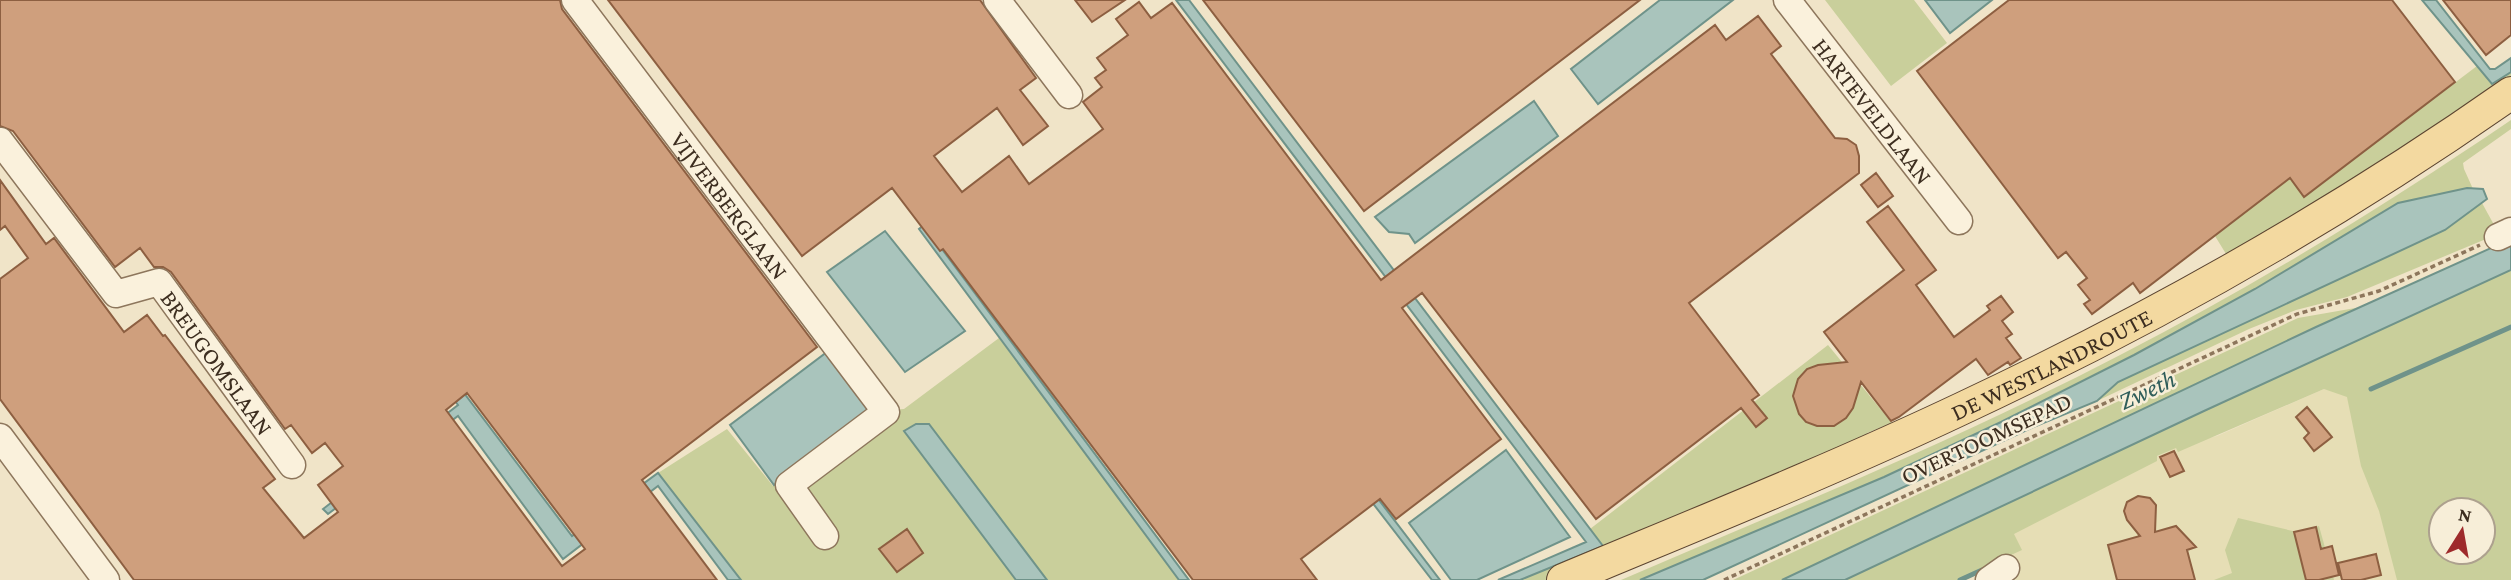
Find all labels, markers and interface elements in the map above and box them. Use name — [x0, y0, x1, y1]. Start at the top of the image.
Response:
street label: HARTEVELDLAAN — [1808, 32, 1938, 189]
street label: VIJVERBERGLAAN — [666, 126, 794, 284]
street label: BREUGOMSLAAN — [156, 285, 279, 440]
street label: DE WESTLANDROUTE — [1946, 303, 2156, 425]
water label: Zweth — [2114, 364, 2180, 416]
street label: OVERTOOMSEPAD — [1896, 387, 2076, 489]
north arrow — [2427, 496, 2497, 566]
text: N — [2457, 503, 2474, 526]

